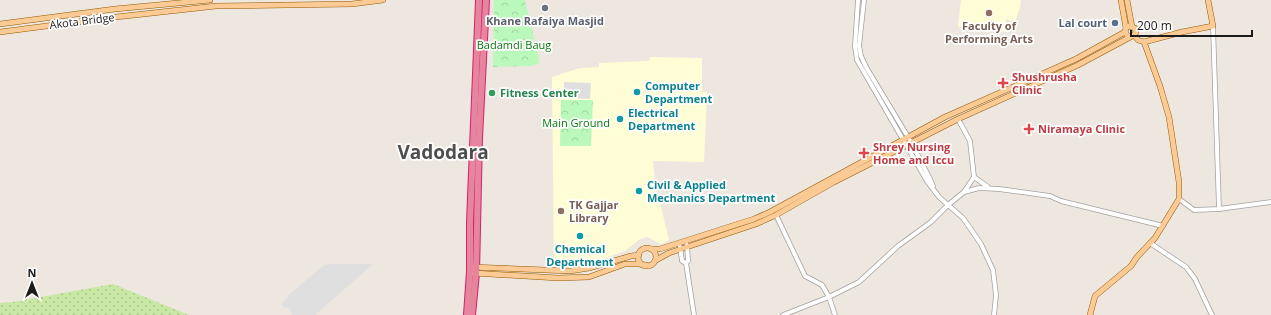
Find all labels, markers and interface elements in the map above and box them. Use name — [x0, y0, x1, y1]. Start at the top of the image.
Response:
marker: Khane Rafaiya Masjid — [540, 3, 550, 13]
marker: Faculty of Performing Arts — [984, 8, 994, 18]
street label: Akota Bridge — [49, 9, 115, 32]
scale bar — [1131, 12, 1252, 38]
place label: Khane Rafaiya Masjid — [486, 13, 604, 28]
place label: Lal court — [1058, 15, 1107, 30]
text: 200 m — [1137, 17, 1172, 34]
place label: Faculty of Performing Arts — [945, 18, 1033, 46]
marker: Lal court — [1110, 18, 1120, 28]
park label: Badamdi Baug — [477, 37, 551, 52]
place label: Shushrusha Clinic — [1012, 69, 1077, 97]
marker: Shushrusha Clinic — [997, 77, 1009, 89]
place label: Computer Department — [645, 78, 713, 106]
place label: Fitness Center — [500, 85, 579, 100]
marker: Computer Department — [632, 87, 642, 97]
marker: Fitness Center — [487, 88, 497, 98]
place label: Electrical Department — [628, 105, 696, 133]
marker: Electrical Department — [615, 114, 625, 124]
park label: Main Ground — [542, 115, 610, 130]
place label: Niramaya Clinic — [1038, 121, 1125, 136]
marker: Niramaya Clinic — [1023, 123, 1035, 135]
district label: Vadodara — [397, 139, 489, 165]
place label: Shrey Nursing Home and Iccu — [873, 139, 954, 167]
marker: Shrey Nursing Home and Iccu — [858, 147, 870, 159]
place label: Civil & Applied Mechanics Department — [647, 177, 776, 205]
marker: Civil & Applied Mechanics Department — [634, 186, 644, 196]
place label: TK Gajjar Library — [569, 197, 619, 225]
marker: TK Gajjar Library — [556, 206, 566, 216]
marker: Chemical Department — [575, 231, 585, 241]
place label: Chemical Department — [546, 241, 614, 269]
north arrow — [12, 263, 52, 303]
text: N — [28, 265, 36, 280]

